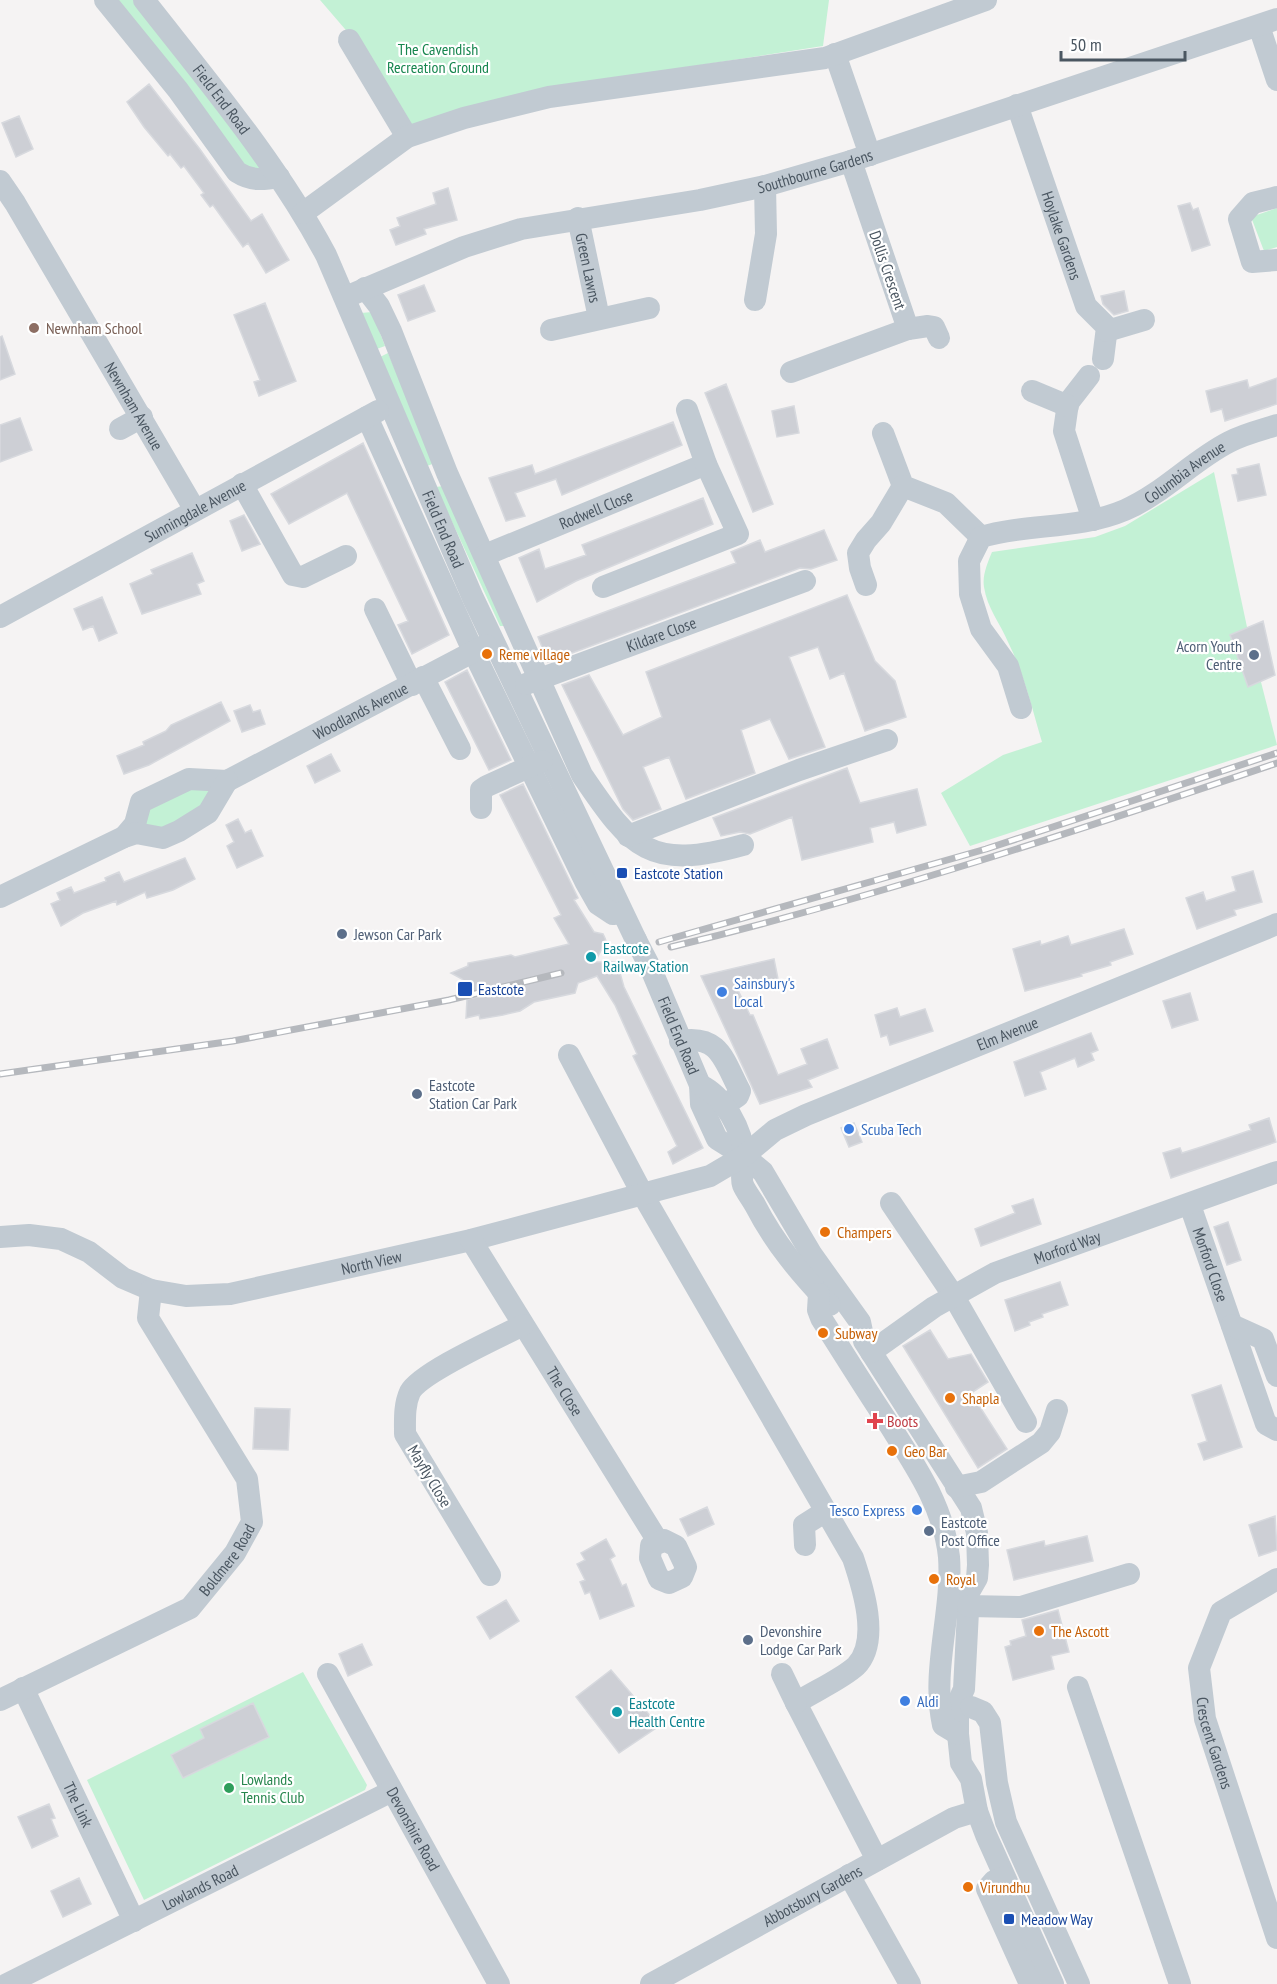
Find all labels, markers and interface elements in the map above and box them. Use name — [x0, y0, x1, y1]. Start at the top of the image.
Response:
scale bar — [1061, 24, 1186, 62]
text: 50 m — [1070, 33, 1102, 56]
park label: The Cavendish Recreation Ground — [387, 39, 489, 77]
street label: Field End Road — [189, 60, 255, 138]
street label: Southbourne Gardens — [756, 144, 875, 197]
street label: Hoylake Gardens — [1037, 189, 1086, 282]
street label: Dollis Crescent — [865, 228, 911, 313]
street label: Green Lawns — [571, 231, 606, 304]
place label: Newnham School — [46, 318, 142, 338]
marker: Newnham School — [27, 321, 41, 335]
street label: Newnham Avenue — [100, 358, 168, 454]
street label: Columbia Avenue — [1140, 436, 1229, 508]
street label: Sunningdale Avenue — [141, 475, 249, 546]
street label: Rodwell Close — [556, 485, 636, 533]
street label: Field End Road — [418, 487, 469, 571]
street label: Kildare Close — [623, 612, 699, 656]
place label: Acorn Youth Centre — [1176, 636, 1242, 674]
place label: Reme village — [499, 644, 570, 664]
marker: Reme village — [480, 647, 494, 661]
marker: Acorn Youth Centre — [1247, 648, 1261, 662]
street label: Woodlands Avenue — [310, 678, 411, 744]
place label: Eastcote Station — [634, 863, 723, 883]
marker: Eastcote Station — [615, 866, 629, 880]
place label: Jewson Car Park — [353, 924, 442, 944]
marker: Jewson Car Park — [335, 927, 349, 941]
place label: Eastcote Railway Station — [603, 938, 689, 976]
marker: Eastcote Railway Station — [584, 950, 598, 964]
place label: Sainsbury's Local — [734, 973, 795, 1011]
place label: Eastcote — [478, 979, 524, 999]
marker: Eastcote — [456, 980, 474, 998]
marker: Sainsbury's Local — [715, 985, 729, 999]
street label: Field End Road — [654, 994, 704, 1077]
street label: Elm Avenue — [974, 1012, 1041, 1055]
place label: Eastcote Station Car Park — [429, 1075, 518, 1113]
marker: Eastcote Station Car Park — [410, 1087, 424, 1101]
place label: Scuba Tech — [861, 1119, 922, 1139]
marker: Scuba Tech — [842, 1122, 856, 1136]
place label: Champers — [837, 1222, 892, 1242]
marker: Champers — [818, 1225, 832, 1239]
street label: Morford Close — [1189, 1225, 1233, 1304]
street label: Morford Way — [1031, 1226, 1103, 1268]
street label: North View — [339, 1246, 404, 1279]
place label: Subway — [835, 1323, 877, 1343]
marker: Subway — [816, 1326, 830, 1340]
street label: The Close — [542, 1363, 588, 1420]
place label: Shapla — [962, 1388, 999, 1408]
marker: Shapla — [943, 1391, 957, 1405]
place label: Boots — [887, 1411, 918, 1431]
marker: Boots — [868, 1414, 882, 1428]
street label: Mayfly Close — [404, 1441, 456, 1511]
place label: Geo Bar — [904, 1441, 948, 1461]
marker: Geo Bar — [885, 1444, 899, 1458]
place label: Tesco Express — [830, 1500, 905, 1520]
marker: Tesco Express — [910, 1503, 924, 1517]
place label: Eastcote Post Office — [941, 1512, 1000, 1550]
street label: Boldmere Road — [194, 1520, 259, 1600]
marker: Eastcote Post Office — [922, 1524, 936, 1538]
place label: Royal — [946, 1569, 976, 1589]
marker: Royal — [927, 1572, 941, 1586]
place label: Devonshire Lodge Car Park — [760, 1621, 843, 1659]
place label: The Ascott — [1051, 1621, 1109, 1641]
marker: The Ascott — [1032, 1624, 1046, 1638]
marker: Devonshire Lodge Car Park — [741, 1633, 755, 1647]
place label: Aldi — [917, 1691, 939, 1711]
place label: Eastcote Health Centre — [629, 1693, 705, 1731]
marker: Aldi — [898, 1694, 912, 1708]
street label: Crescent Gardens — [1192, 1696, 1237, 1792]
marker: Eastcote Health Centre — [610, 1705, 624, 1719]
place label: Lowlands Tennis Club — [241, 1769, 304, 1807]
street label: The Link — [59, 1779, 98, 1831]
marker: Lowlands Tennis Club — [222, 1781, 236, 1795]
street label: Devonshire Road — [382, 1784, 445, 1874]
street label: Lowlands Road — [159, 1860, 241, 1915]
street label: Abbotsbury Gardens — [759, 1860, 865, 1931]
place label: Virundhu — [979, 1877, 1030, 1897]
marker: Virundhu — [961, 1880, 975, 1894]
place label: Meadow Way — [1021, 1909, 1093, 1929]
marker: Meadow Way — [1002, 1912, 1016, 1926]

